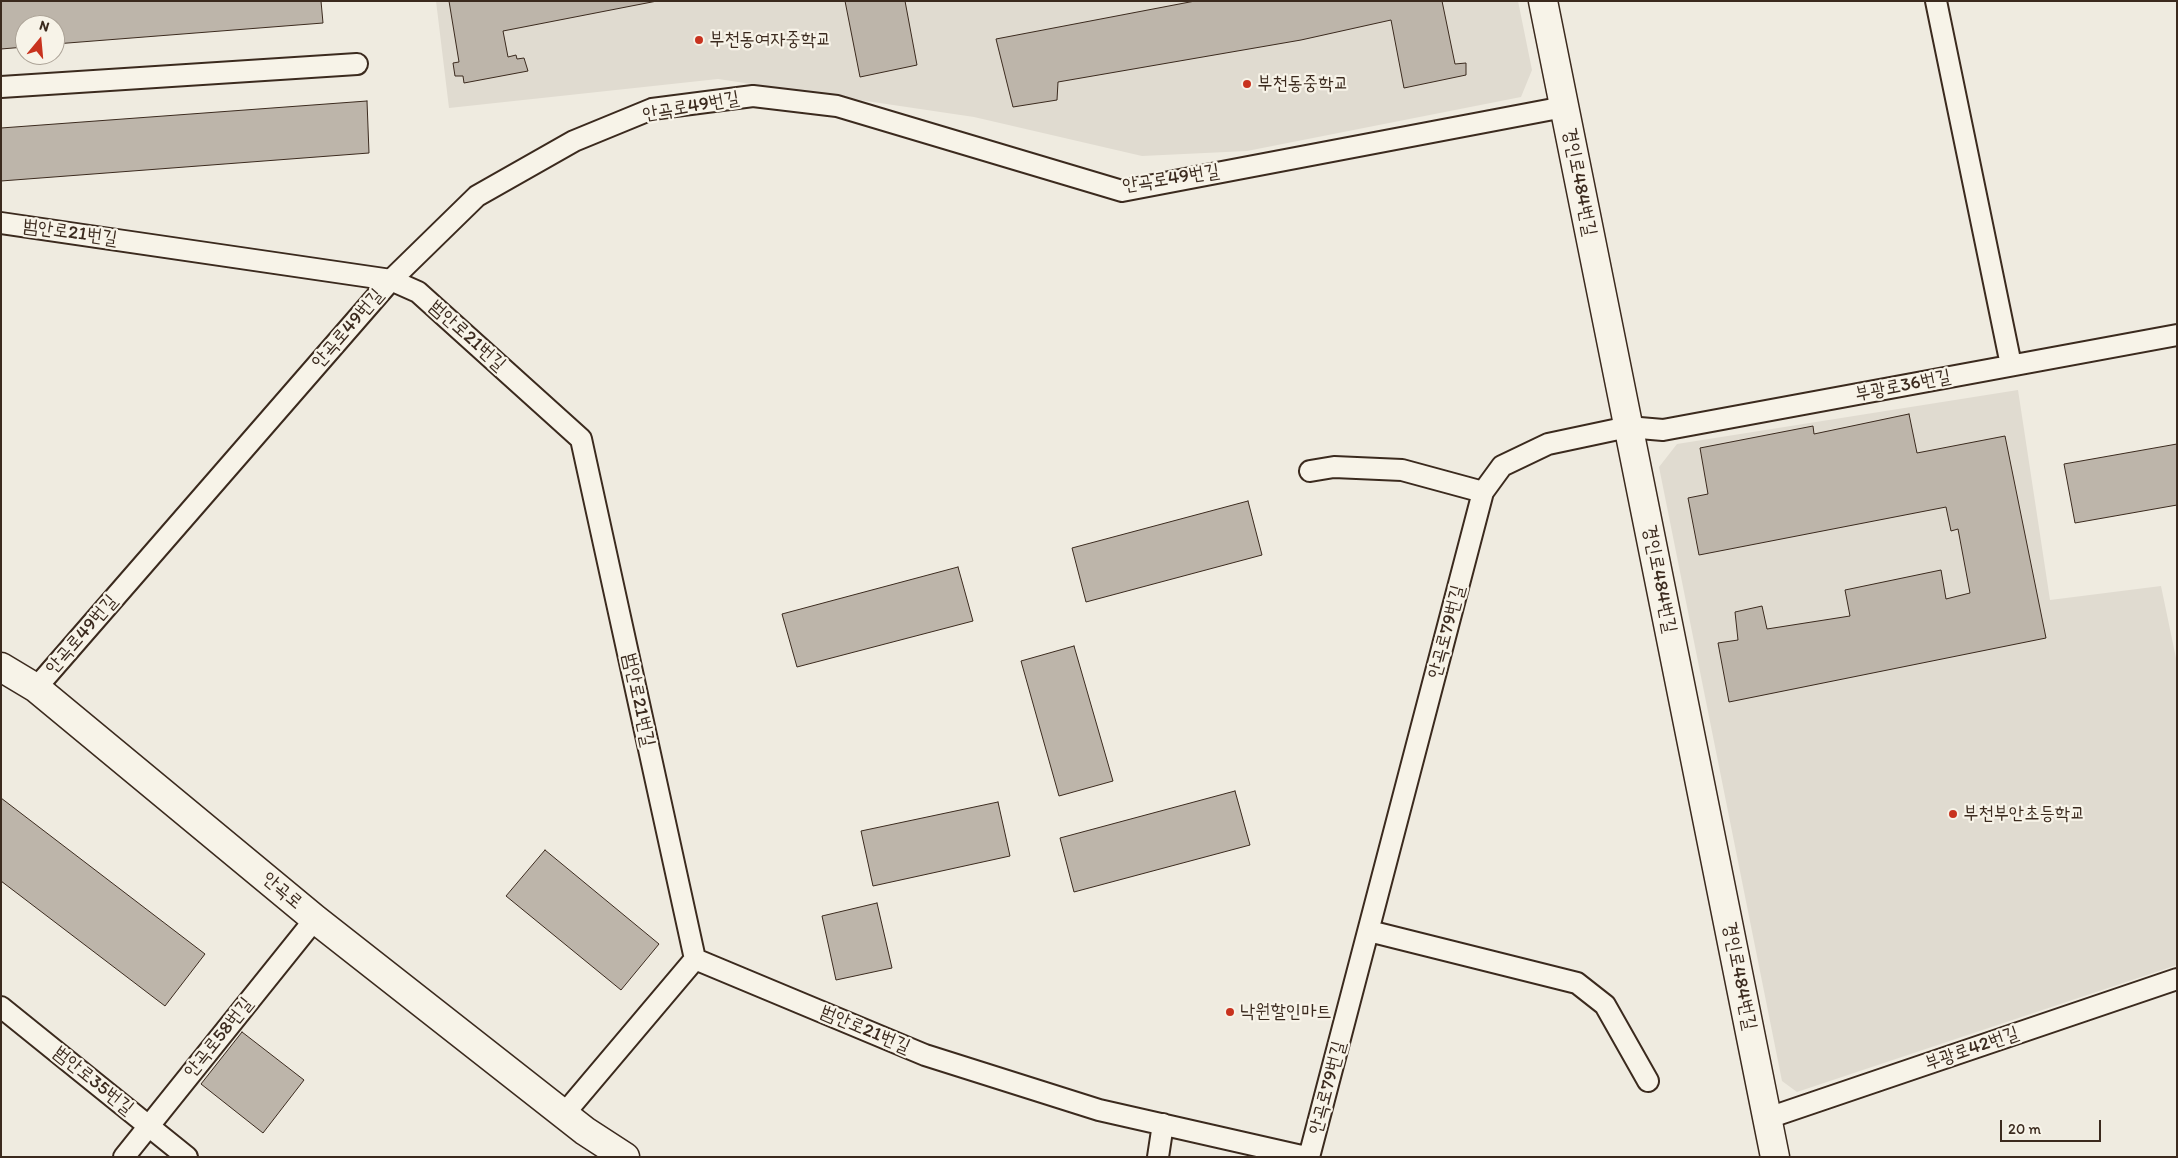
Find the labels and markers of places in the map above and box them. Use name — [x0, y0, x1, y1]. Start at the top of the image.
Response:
place label: 부천동여자중학교 — [709, 29, 831, 51]
marker: 부천동여자중학교 — [693, 34, 705, 46]
place label: 부천동중학교 — [1257, 73, 1349, 95]
marker: 부천동중학교 — [1241, 78, 1253, 90]
place label: 부천부안초등학교 — [1963, 803, 2085, 825]
marker: 부천부안초등학교 — [1947, 808, 1959, 820]
place label: 낙원할인마트 — [1240, 1001, 1332, 1023]
marker: 낙원할인마트 — [1224, 1006, 1236, 1018]

